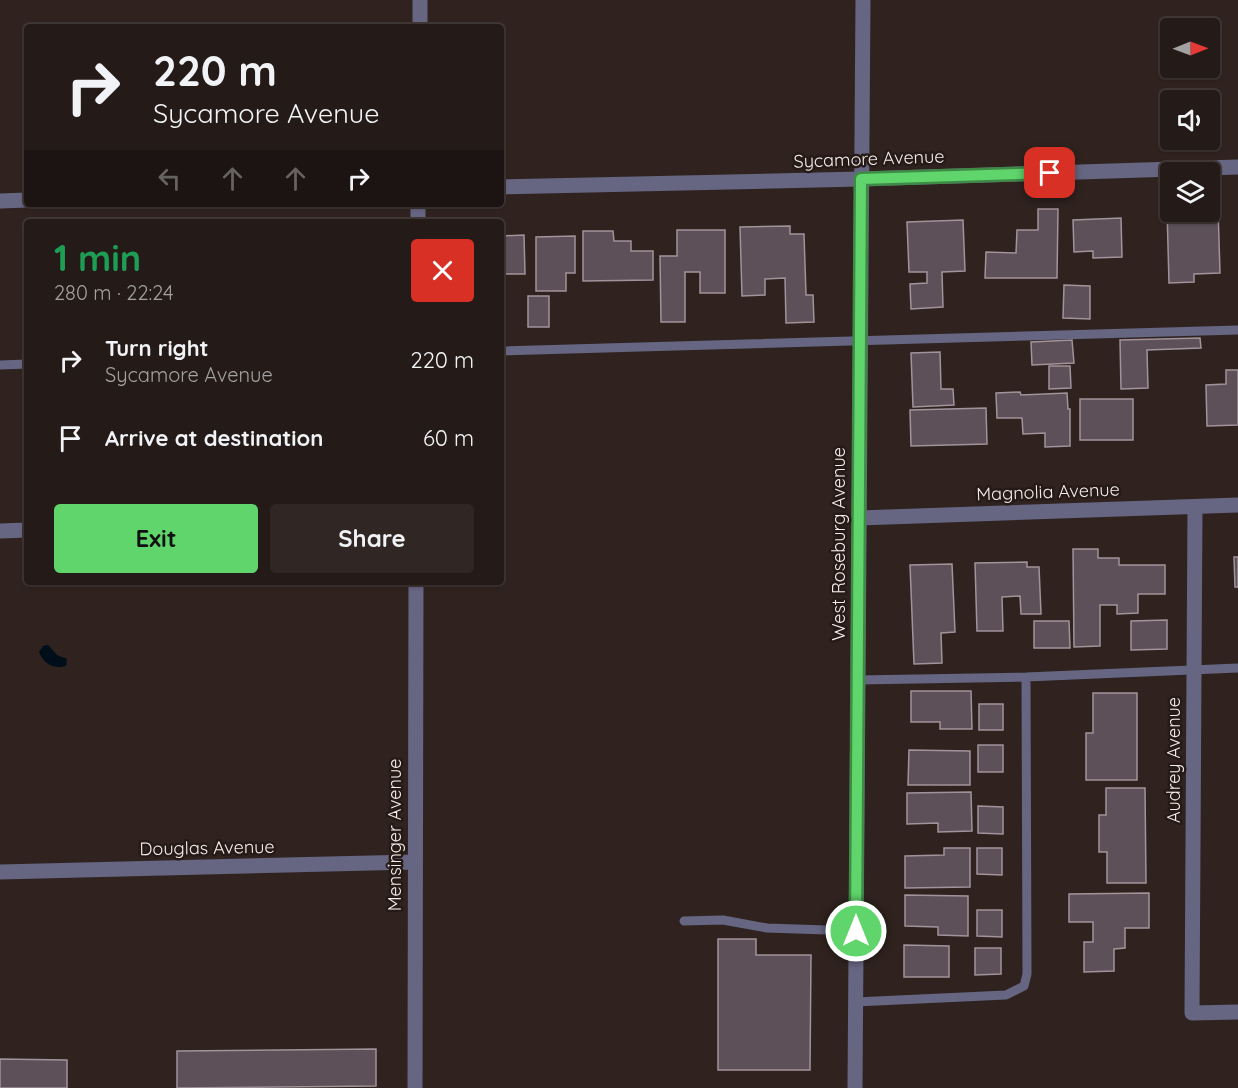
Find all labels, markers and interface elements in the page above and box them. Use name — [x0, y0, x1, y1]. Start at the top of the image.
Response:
north arrow — [1160, 18, 1220, 78]
map controls — [1160, 18, 1220, 222]
text: 220 m — [153, 44, 277, 97]
icon: right — [54, 48, 132, 126]
button: sound — [1160, 90, 1220, 150]
text: Sycamore Avenue — [153, 96, 379, 130]
street label: Sycamore Avenue — [793, 144, 945, 173]
pin — [1024, 147, 1075, 198]
icon: arrive — [1033, 156, 1066, 189]
icon: left — [153, 162, 186, 195]
icon: ahead — [216, 162, 249, 195]
icon: ahead — [279, 162, 312, 195]
icon: right — [342, 162, 375, 195]
button: layers — [1160, 162, 1220, 222]
text: 1 min — [54, 235, 141, 280]
button: close — [411, 239, 474, 302]
text: 280 m · 22:24 — [54, 280, 174, 305]
text: Turn right — [105, 334, 209, 362]
icon: right — [54, 344, 87, 377]
text: 220 m — [410, 346, 474, 374]
text: Sycamore Avenue — [105, 362, 273, 387]
icon: arrive — [54, 422, 87, 455]
text: Arrive at destination — [105, 424, 323, 452]
text: 60 m — [423, 424, 474, 452]
street label: West Roseburg Avenue — [827, 447, 850, 641]
street label: Magnolia Avenue — [976, 477, 1120, 506]
button: Exit — [54, 504, 258, 573]
button: Share — [270, 504, 474, 573]
street label: Audrey Avenue — [1162, 697, 1185, 823]
street label: Mensinger Avenue — [383, 759, 406, 911]
street label: Douglas Avenue — [139, 835, 275, 860]
position arrow — [824, 899, 888, 963]

